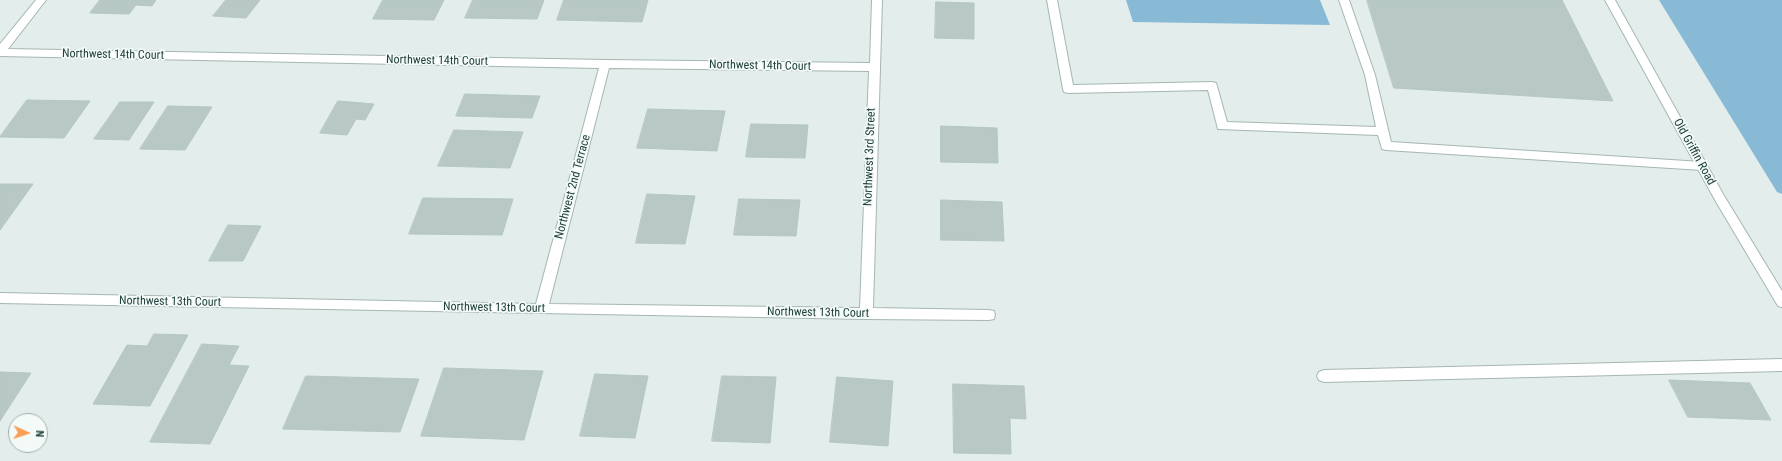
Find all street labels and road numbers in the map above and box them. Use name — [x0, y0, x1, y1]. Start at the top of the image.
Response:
street label: Northwest 14th Court — [62, 47, 164, 63]
street label: Northwest 14th Court — [386, 53, 488, 69]
street label: Northwest 14th Court — [709, 58, 811, 74]
street label: Northwest 3rd Street — [861, 108, 879, 206]
street label: Old Griffin Road — [1670, 116, 1718, 188]
street label: Northwest 2nd Terrace — [552, 133, 594, 241]
street label: Northwest 13th Court — [119, 294, 221, 310]
street label: Northwest 13th Court — [443, 300, 545, 316]
street label: Northwest 13th Court — [767, 305, 869, 321]

